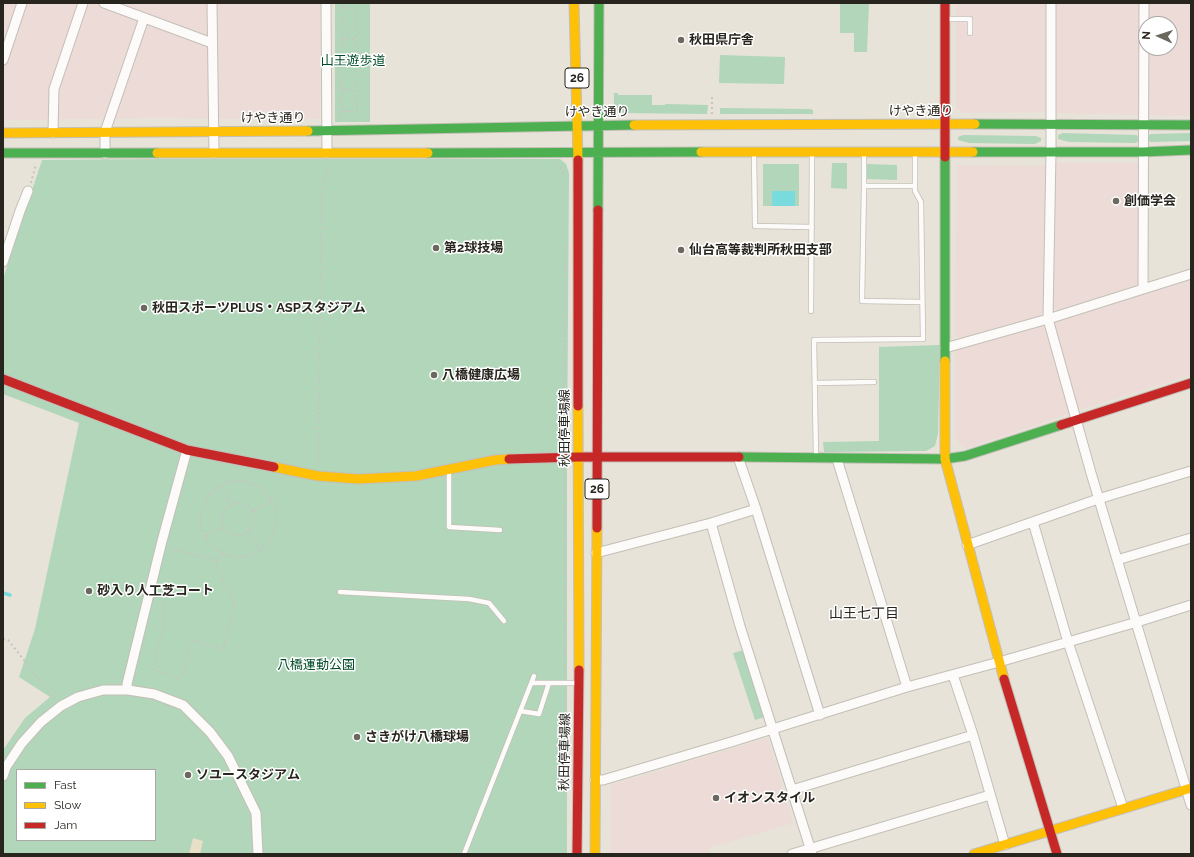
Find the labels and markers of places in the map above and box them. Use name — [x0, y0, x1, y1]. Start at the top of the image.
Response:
place label: 秋田県庁舎 — [689, 32, 754, 48]
marker: 秋田県庁舎 — [676, 35, 686, 45]
place label: 創価学会 — [1124, 193, 1176, 209]
marker: 創価学会 — [1111, 196, 1121, 206]
place label: 第2球技場 — [444, 240, 503, 256]
place label: 仙台高等裁判所秋田支部 — [689, 242, 832, 258]
marker: 第2球技場 — [431, 243, 441, 253]
marker: 仙台高等裁判所秋田支部 — [676, 245, 686, 255]
place label: 秋田スポーツPLUS・ASPスタジアム — [152, 300, 366, 316]
marker: 秋田スポーツPLUS・ASPスタジアム — [139, 303, 149, 313]
place label: 八橋健康広場 — [442, 367, 520, 383]
marker: 八橋健康広場 — [429, 370, 439, 380]
place label: 砂入り人工芝コート — [97, 583, 214, 599]
marker: 砂入り人工芝コート — [84, 586, 94, 596]
place label: さきがけ八橋球場 — [365, 729, 469, 745]
marker: さきがけ八橋球場 — [352, 732, 362, 742]
place label: ソユースタジアム — [196, 767, 300, 783]
marker: ソユースタジアム — [183, 770, 193, 780]
place label: イオンスタイル — [724, 790, 815, 806]
marker: イオンスタイル — [711, 793, 721, 803]

